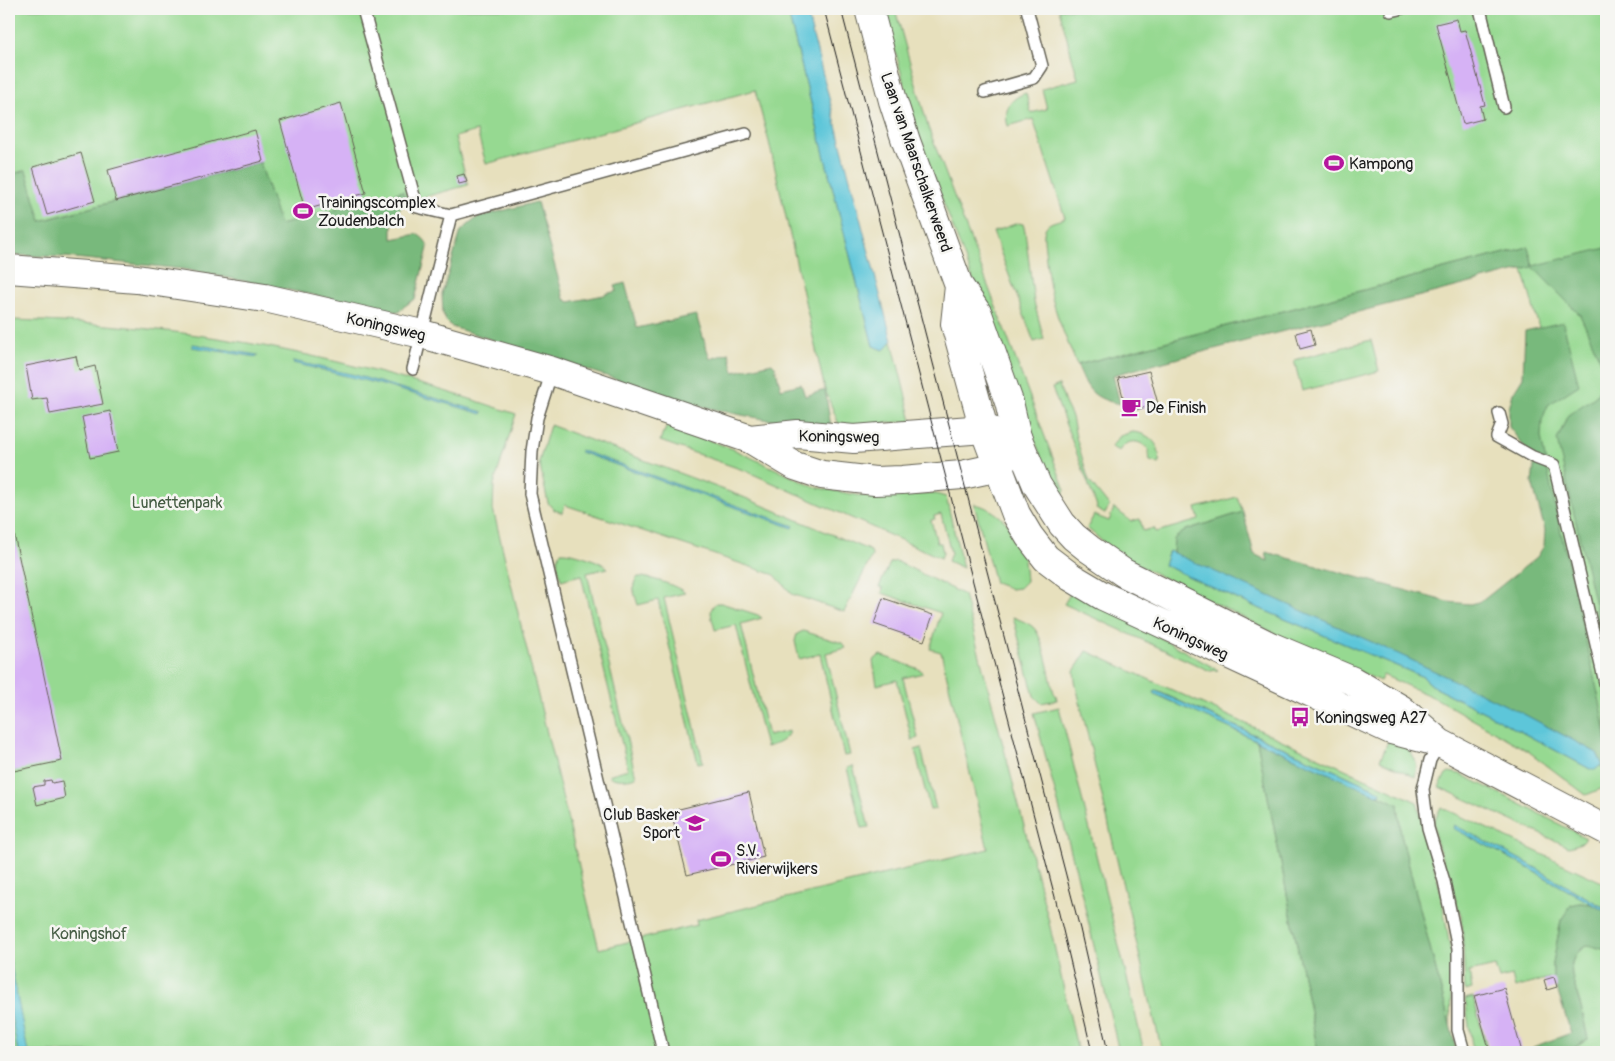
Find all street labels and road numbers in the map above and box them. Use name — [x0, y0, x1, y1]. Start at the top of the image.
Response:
street label: Laan van Maarschalkerweerd — [876, 70, 956, 255]
street label: Koningsweg — [344, 308, 427, 346]
street label: Koningsweg — [798, 426, 880, 448]
street label: Koningsweg — [1150, 613, 1231, 665]

